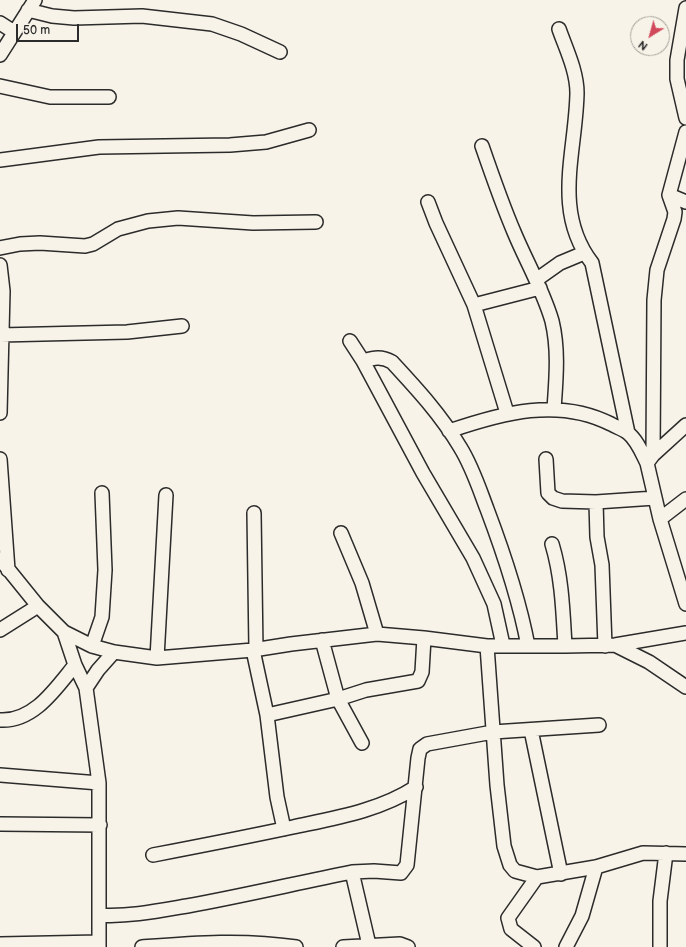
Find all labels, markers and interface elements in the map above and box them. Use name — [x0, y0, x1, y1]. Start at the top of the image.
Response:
scale bar — [18, 16, 81, 42]
north arrow — [630, 16, 670, 56]
text: 50 m — [23, 23, 50, 38]
text: N — [636, 38, 650, 53]

